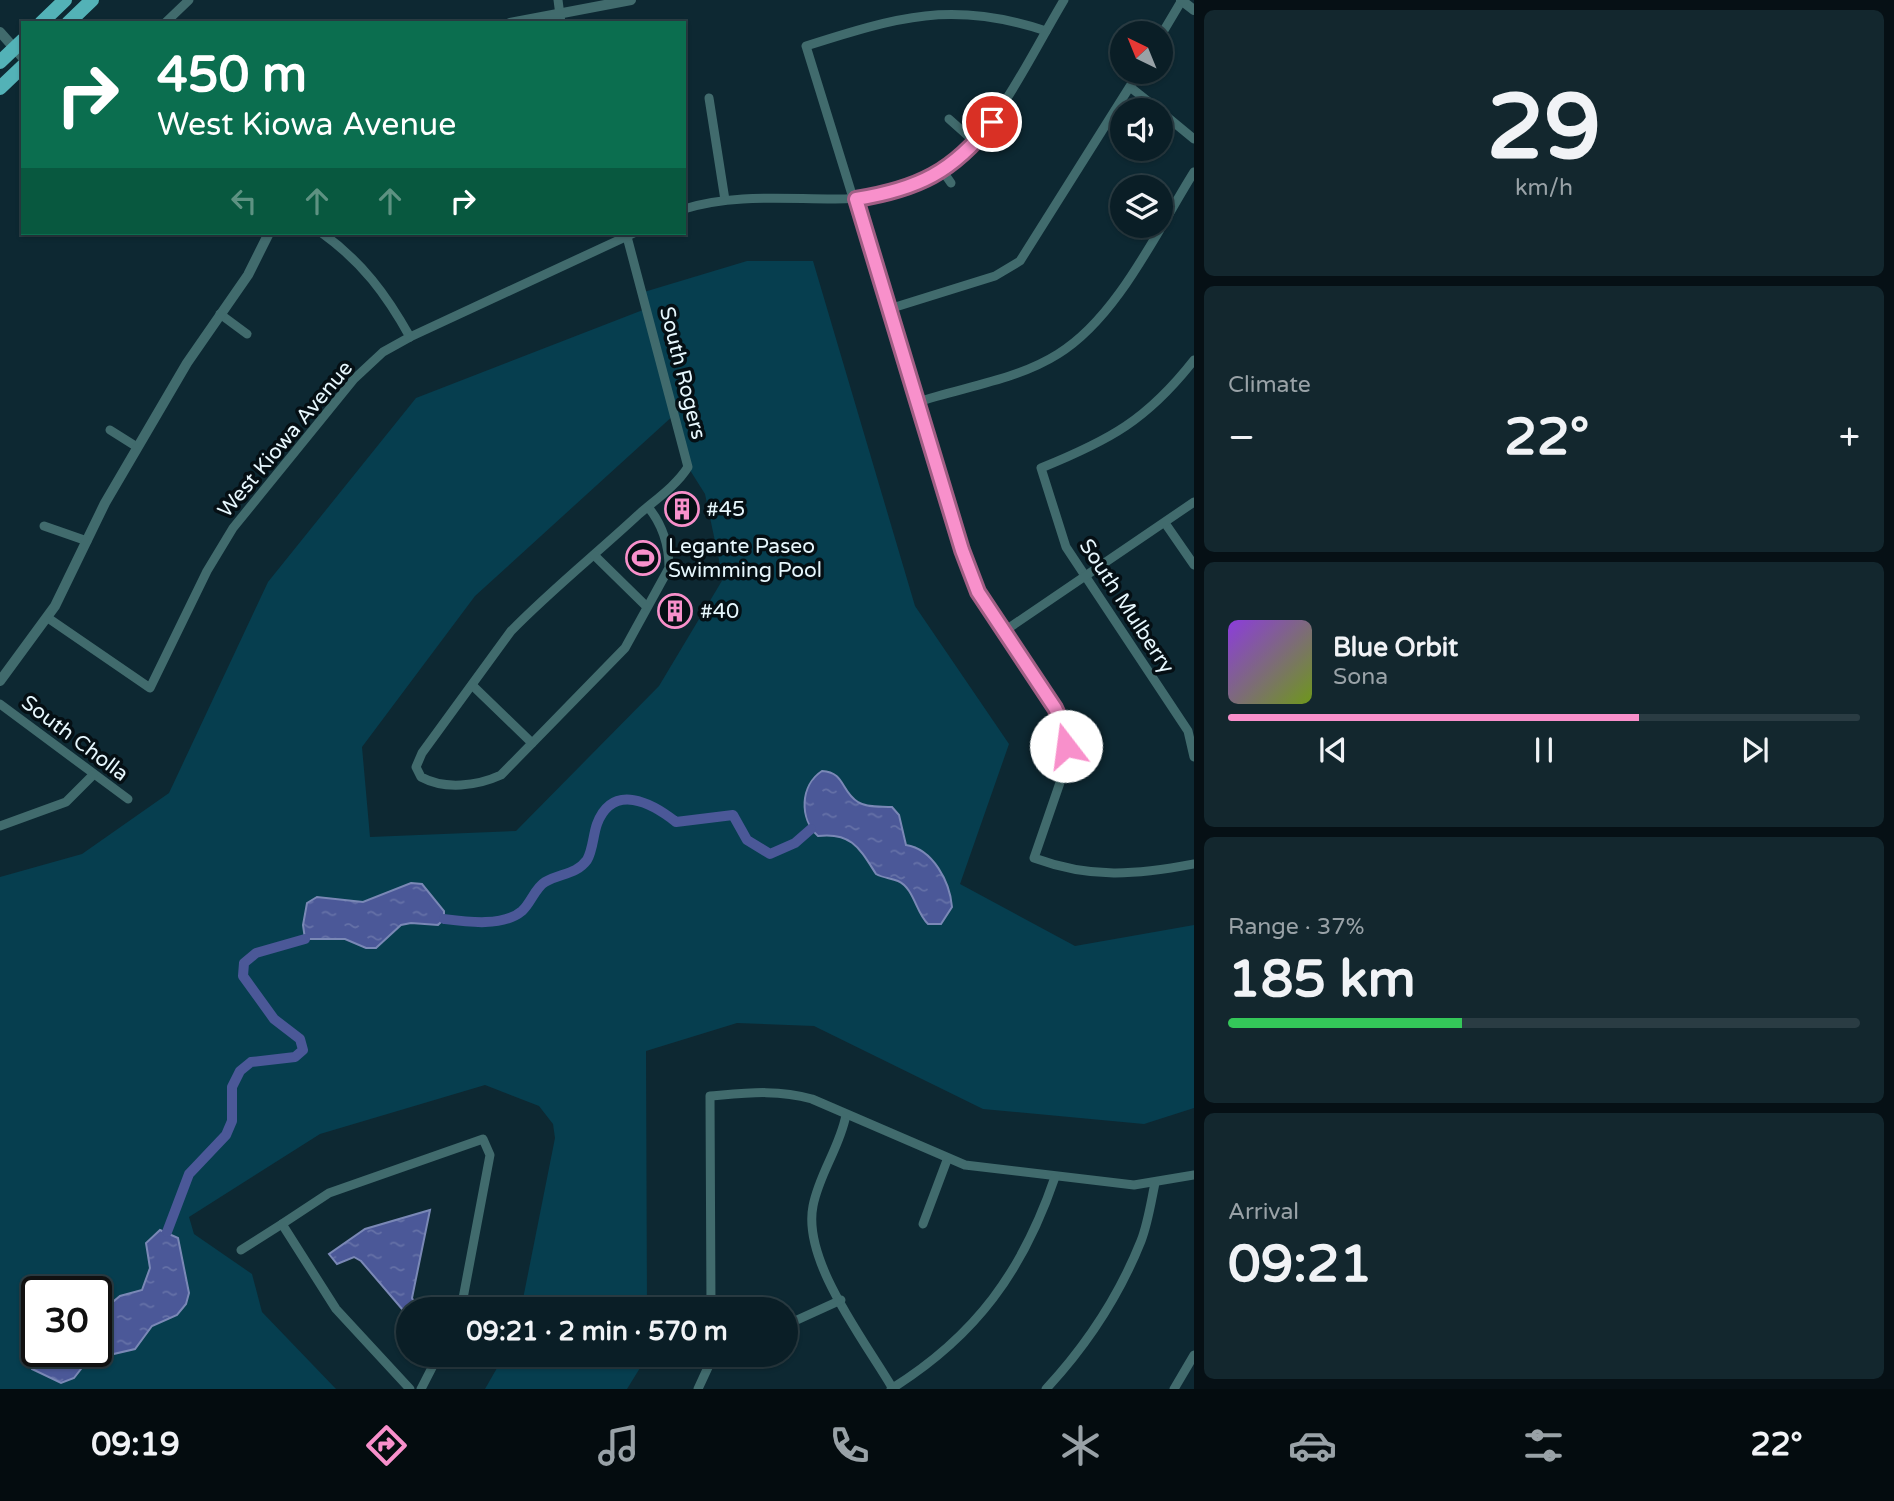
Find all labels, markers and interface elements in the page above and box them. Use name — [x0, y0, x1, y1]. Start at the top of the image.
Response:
north arrow — [1110, 21, 1172, 84]
map controls — [1110, 21, 1173, 238]
text: 450 m — [157, 46, 307, 105]
icon: right — [42, 49, 133, 140]
text: 29 — [1487, 73, 1601, 183]
pin — [962, 92, 1022, 152]
button: sound — [1110, 98, 1173, 161]
icon: arrive — [973, 103, 1011, 141]
text: West Kiowa Avenue — [157, 106, 456, 144]
text: km/h — [1515, 174, 1573, 202]
button: layers — [1110, 175, 1173, 238]
icon: left — [225, 182, 263, 220]
icon: ahead — [298, 182, 336, 220]
icon: ahead — [371, 182, 409, 220]
icon: right — [444, 182, 482, 220]
street label: South Rogers — [654, 304, 711, 442]
street label: West Kiowa Avenue — [213, 356, 358, 523]
text: Climate — [1228, 371, 1311, 399]
text: 22° — [1504, 406, 1589, 469]
text: − — [1228, 415, 1255, 461]
text: + — [1839, 415, 1860, 461]
building icon: #45 — [663, 490, 701, 528]
place label: #45 — [706, 497, 745, 522]
place label: Legante Paseo Swimming Pool — [668, 534, 822, 583]
street label: South Mulberry — [1074, 534, 1179, 678]
sports icon: Legante Paseo Swimming Pool — [624, 539, 662, 577]
building icon: #40 — [656, 592, 694, 630]
place label: #40 — [700, 599, 739, 624]
text: Blue Orbit — [1333, 632, 1458, 663]
text: Sona — [1333, 663, 1388, 691]
street label: South Cholla — [16, 690, 133, 787]
position arrow — [1029, 709, 1103, 783]
icon: previous — [1314, 731, 1352, 769]
icon: pause — [1525, 731, 1563, 769]
icon: next — [1736, 731, 1774, 769]
text: Range · 37% — [1228, 913, 1364, 941]
text: 185 km — [1228, 948, 1416, 1011]
text: Arrival — [1228, 1198, 1299, 1226]
text: 09:21 — [1228, 1233, 1372, 1296]
speed limit sign: 30 — [21, 1276, 112, 1367]
text: 09:21 · 2 min · 570 m — [466, 1316, 728, 1347]
icon: directions — [362, 1421, 411, 1470]
icon: music — [594, 1421, 643, 1470]
icon: phone — [825, 1421, 874, 1470]
icon: climate — [1056, 1421, 1105, 1470]
icon: car — [1288, 1421, 1337, 1470]
icon: filters — [1519, 1421, 1568, 1470]
text: 09:19 — [91, 1426, 180, 1464]
text: 22° — [1750, 1426, 1803, 1464]

